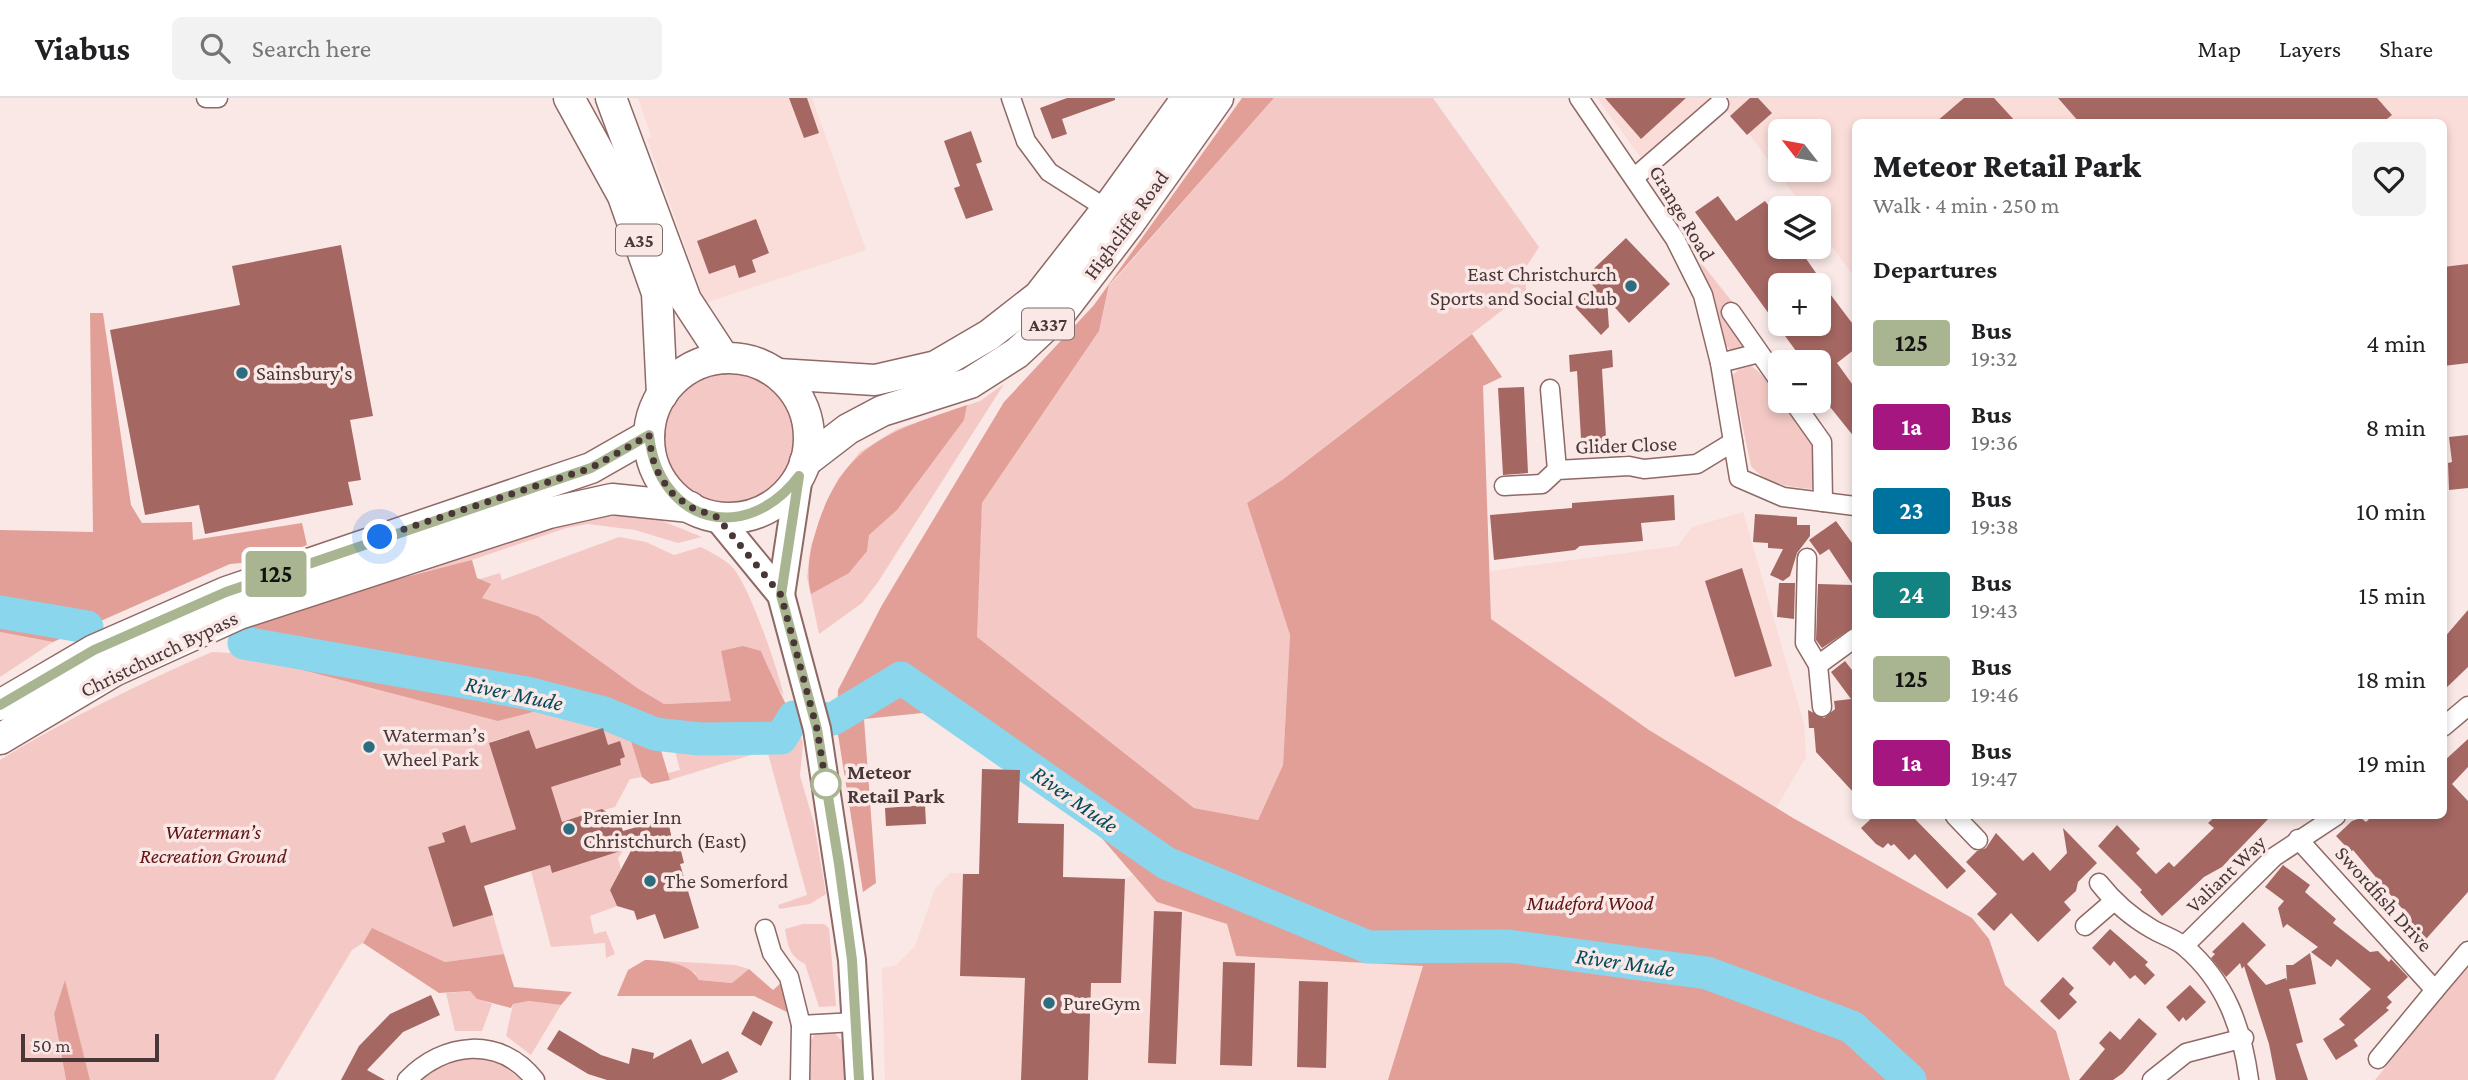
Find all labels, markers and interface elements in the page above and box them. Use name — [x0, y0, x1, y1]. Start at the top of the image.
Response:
search box — [172, 17, 662, 80]
icon: search — [196, 29, 234, 67]
text: Viabus — [35, 30, 130, 67]
text: Search here — [252, 34, 371, 63]
text: Map — [2197, 35, 2241, 62]
text: Layers — [2279, 35, 2341, 62]
text: Share — [2379, 35, 2433, 62]
north arrow — [1768, 119, 1830, 182]
map controls — [1768, 119, 1831, 413]
button: heart — [2352, 142, 2426, 216]
text: Meteor Retail Park — [1873, 147, 2141, 184]
street label: Grange Road — [1644, 161, 1720, 265]
street label: Highcliffe Road — [1079, 166, 1173, 284]
text: Walk · 4 min · 250 m — [1873, 192, 2060, 218]
button: layers — [1768, 196, 1831, 259]
road number: A35 — [616, 224, 662, 256]
text: Departures — [1873, 255, 1997, 284]
place label: East Christchurch Sports and Social Club — [1430, 262, 1617, 310]
button: + — [1768, 273, 1831, 336]
marker: East Christchurch Sports and Social Club — [1623, 278, 1639, 294]
road number: A337 — [1022, 308, 1074, 340]
text: Bus — [1971, 316, 2012, 345]
text: 125 — [1895, 329, 1928, 356]
text: 4 min — [2366, 329, 2426, 358]
text: 19:32 — [1971, 345, 2017, 371]
button: − — [1768, 350, 1831, 413]
place label: Sainsbury's — [256, 361, 353, 385]
marker: Sainsbury's — [234, 365, 250, 381]
text: Bus — [1971, 400, 2012, 429]
text: 1a — [1901, 413, 1922, 440]
text: 8 min — [2365, 413, 2426, 442]
text: 19:36 — [1971, 429, 2018, 455]
street label: Glider Close — [1575, 431, 1677, 459]
text: Bus — [1971, 484, 2012, 513]
text: 23 — [1900, 497, 1923, 524]
text: 10 min — [2356, 497, 2426, 526]
text: 19:38 — [1971, 513, 2019, 539]
your location — [362, 519, 397, 554]
line badge: 125 — [236, 551, 316, 597]
text: 125 — [260, 560, 292, 587]
text: Bus — [1971, 568, 2012, 597]
text: 24 — [1899, 581, 1924, 608]
text: 15 min — [2359, 581, 2426, 610]
text: 19:43 — [1971, 597, 2018, 623]
street label: Christchurch Bypass — [76, 606, 242, 702]
text: Bus — [1971, 652, 2012, 681]
text: 125 — [1895, 665, 1928, 692]
text: 18 min — [2357, 665, 2426, 694]
water label: River Mude — [463, 670, 566, 716]
text: 19:46 — [1971, 681, 2019, 707]
place label: Waterman’s Wheel Park — [383, 723, 485, 771]
text: Bus — [1971, 736, 2012, 765]
marker: Waterman’s Wheel Park — [361, 739, 377, 755]
text: 1a — [1901, 749, 1922, 776]
text: 19 min — [2358, 749, 2426, 778]
place label: Meteor Retail Park — [847, 760, 945, 808]
water label: River Mude — [1027, 760, 1123, 838]
text: 19:47 — [1971, 765, 2017, 791]
marker: Meteor Retail Park — [811, 769, 841, 799]
place label: Premier Inn Christchurch (East) — [583, 805, 748, 853]
park label: Waterman’s Recreation Ground — [139, 820, 288, 868]
marker: Premier Inn Christchurch (East) — [561, 821, 577, 837]
street label: Valiant Way — [2181, 830, 2271, 918]
street label: Swordfish Drive — [2330, 841, 2438, 957]
place label: The Somerford — [664, 869, 788, 893]
marker: The Somerford — [642, 873, 658, 889]
park label: Mudeford Wood — [1526, 891, 1655, 915]
water label: River Mude — [1574, 942, 1676, 982]
place label: PureGym — [1063, 991, 1141, 1015]
marker: PureGym — [1041, 995, 1057, 1011]
scale bar — [21, 1031, 159, 1063]
text: 50 m — [32, 1035, 71, 1056]

